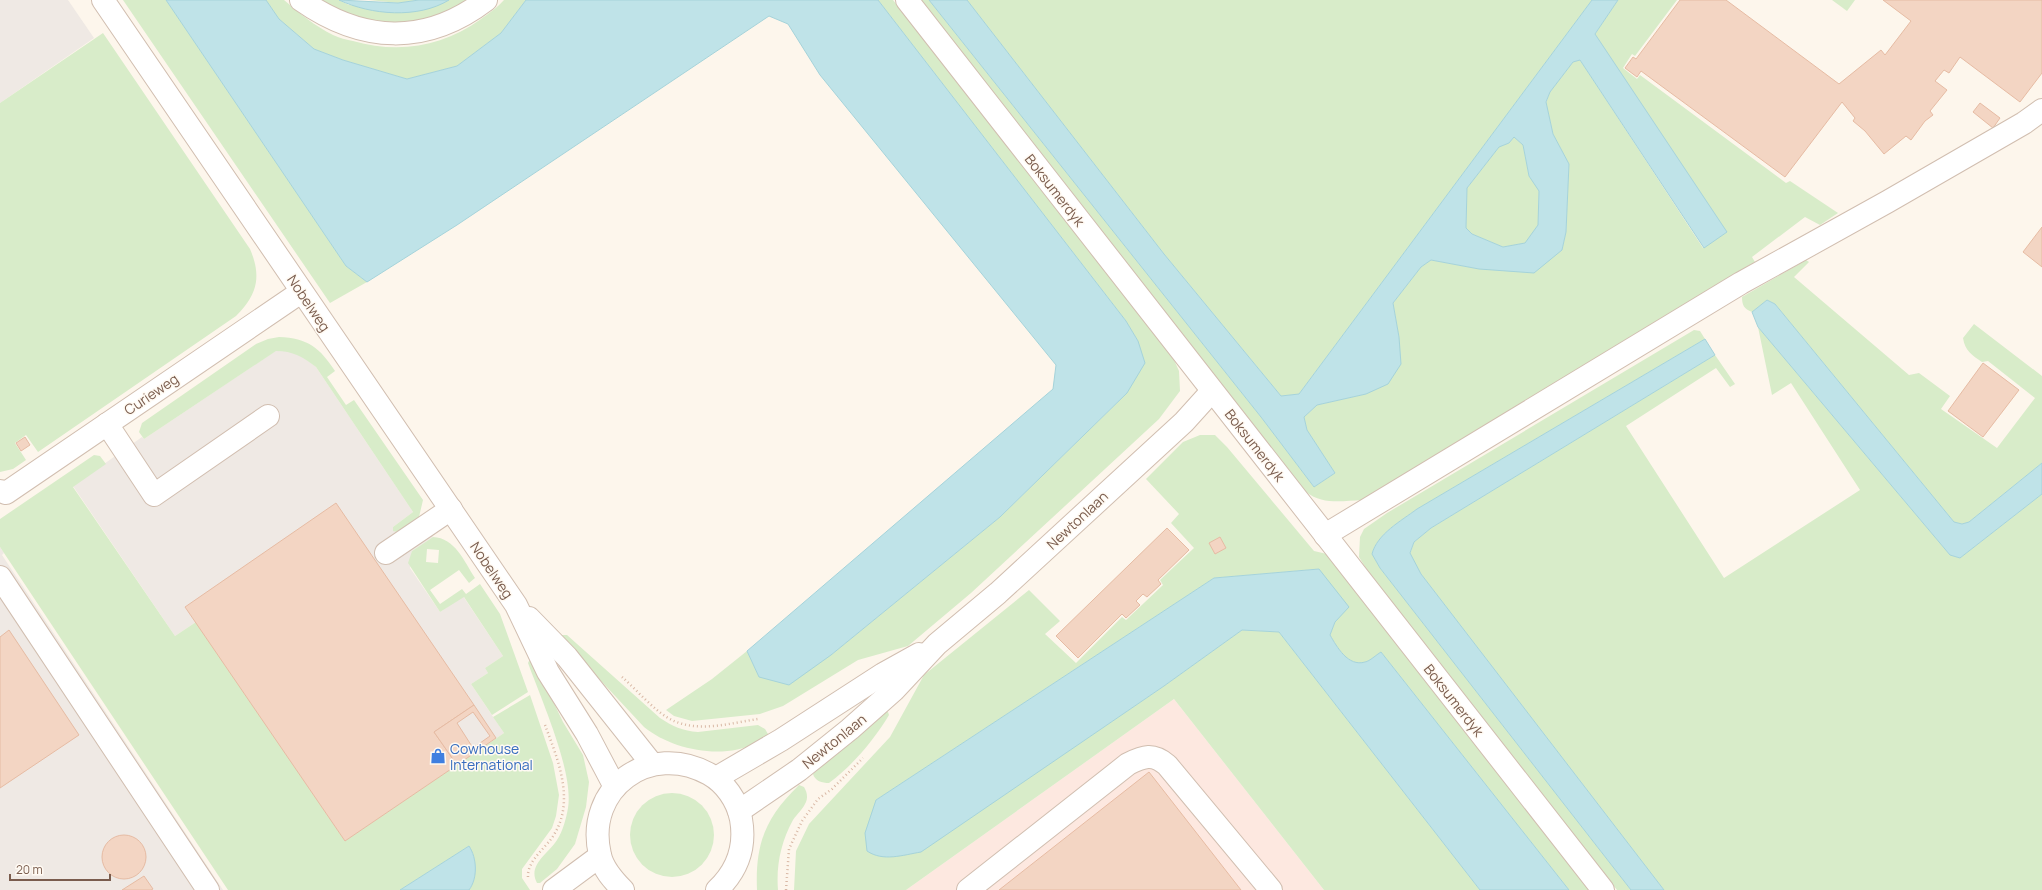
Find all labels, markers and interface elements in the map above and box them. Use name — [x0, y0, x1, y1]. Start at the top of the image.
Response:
street label: Boksumerdyk — [1021, 150, 1090, 231]
street label: Nobelweg — [283, 271, 335, 335]
street label: Curieweg — [120, 369, 182, 419]
street label: Boksumerdyk — [1221, 405, 1290, 486]
street label: Newtonlaan — [1042, 487, 1112, 553]
street label: Nobelweg — [466, 538, 518, 602]
street label: Boksumerdyk — [1420, 660, 1489, 741]
street label: Newtonlaan — [798, 709, 870, 773]
place label: Cowhouse International — [450, 739, 533, 774]
shop icon: Cowhouse International — [429, 747, 447, 765]
scale bar — [10, 856, 110, 882]
text: 20 m — [16, 861, 43, 878]

